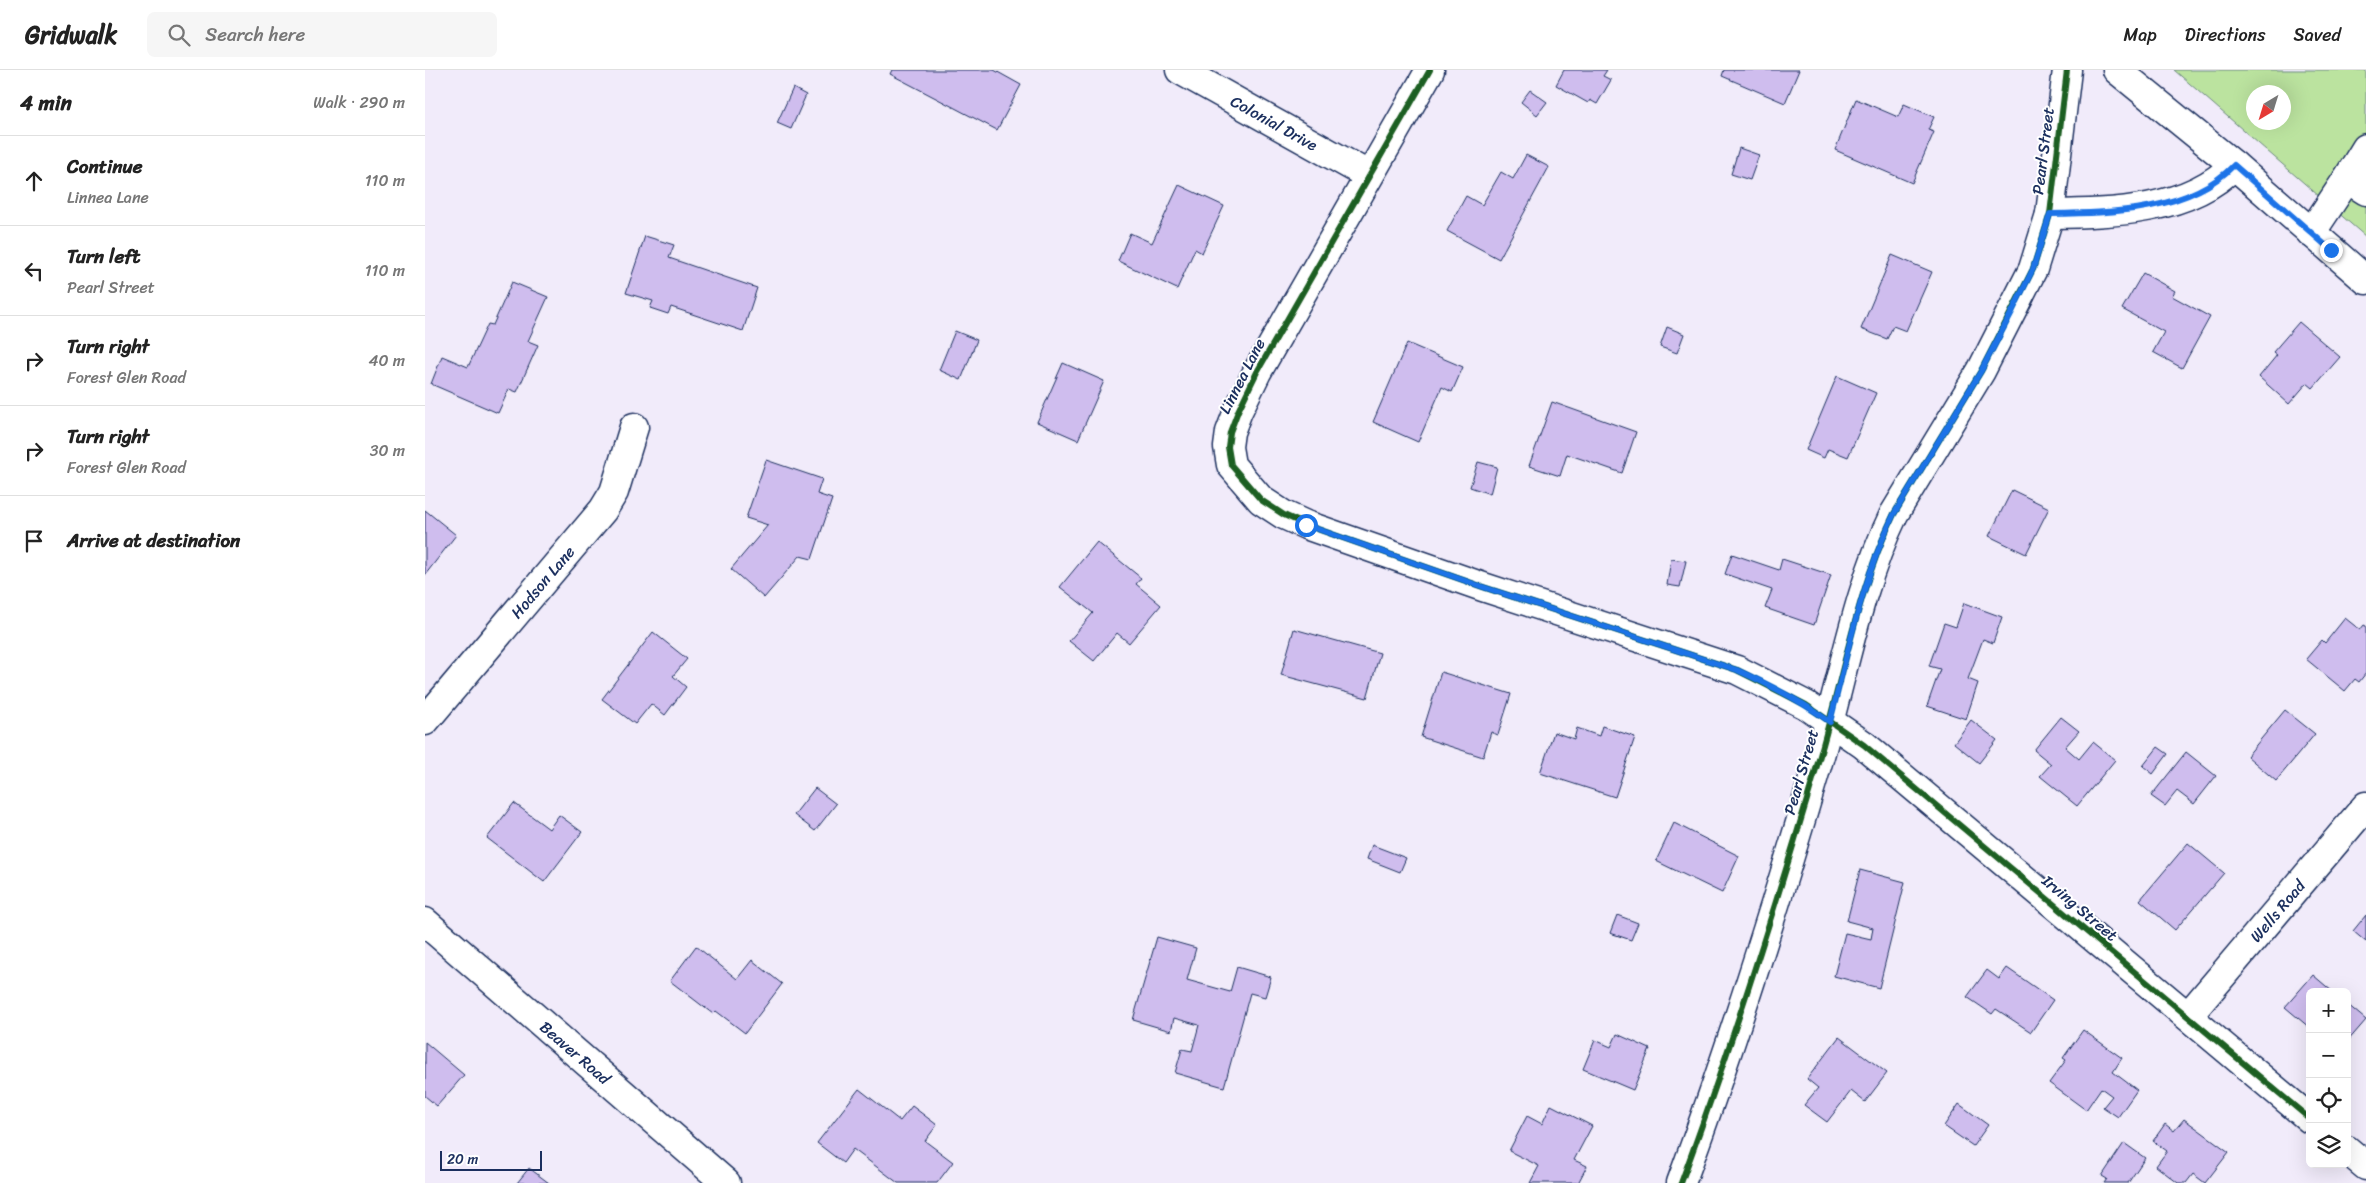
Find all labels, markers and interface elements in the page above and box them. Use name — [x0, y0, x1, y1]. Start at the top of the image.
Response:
search box — [147, 12, 497, 57]
text: Gridwalk — [25, 14, 117, 56]
text: Search here — [205, 18, 305, 51]
text: Map — [2124, 19, 2157, 51]
text: Directions — [2185, 19, 2266, 51]
text: Saved — [2294, 19, 2341, 51]
icon: search — [165, 21, 193, 49]
text: 4 min — [20, 84, 72, 122]
north arrow — [2246, 85, 2291, 130]
street label: Colonial Drive — [1225, 87, 1324, 159]
text: Walk · 290 m — [313, 88, 405, 117]
street label: Pearl Street — [2023, 106, 2063, 196]
text: Continue — [67, 150, 143, 183]
text: 110 m — [365, 166, 405, 195]
icon: ahead — [20, 167, 48, 195]
text: Linnea Lane — [67, 183, 149, 212]
route end — [2320, 239, 2343, 262]
text: Turn left — [67, 240, 140, 273]
text: 110 m — [365, 256, 405, 285]
icon: left — [20, 257, 48, 285]
text: Pearl Street — [67, 273, 155, 302]
text: Turn right — [67, 330, 149, 363]
street label: Linnea Lane — [1211, 333, 1273, 419]
text: 40 m — [368, 346, 405, 375]
icon: right — [20, 347, 48, 375]
text: Forest Glen Road — [67, 363, 186, 392]
text: Turn right — [67, 420, 149, 453]
text: 30 m — [370, 436, 405, 465]
icon: right — [20, 437, 48, 465]
text: Forest Glen Road — [67, 453, 186, 482]
route start — [1295, 514, 1318, 537]
text: Arrive at destination — [67, 524, 240, 557]
icon: arrive — [20, 527, 48, 555]
street label: Hodson Lane — [503, 539, 582, 625]
street label: Pearl Street — [1775, 726, 1827, 818]
street label: Irving Street — [2034, 866, 2125, 949]
street label: Wells Road — [2242, 872, 2313, 949]
map controls — [2306, 988, 2351, 1168]
button: + — [2306, 988, 2351, 1033]
street label: Beaver Road — [533, 1013, 619, 1093]
button: − — [2306, 1033, 2351, 1078]
button: locate — [2306, 1078, 2351, 1123]
button: layers — [2306, 1123, 2351, 1168]
text: 20 m — [447, 1147, 478, 1172]
scale bar — [440, 1148, 543, 1171]

